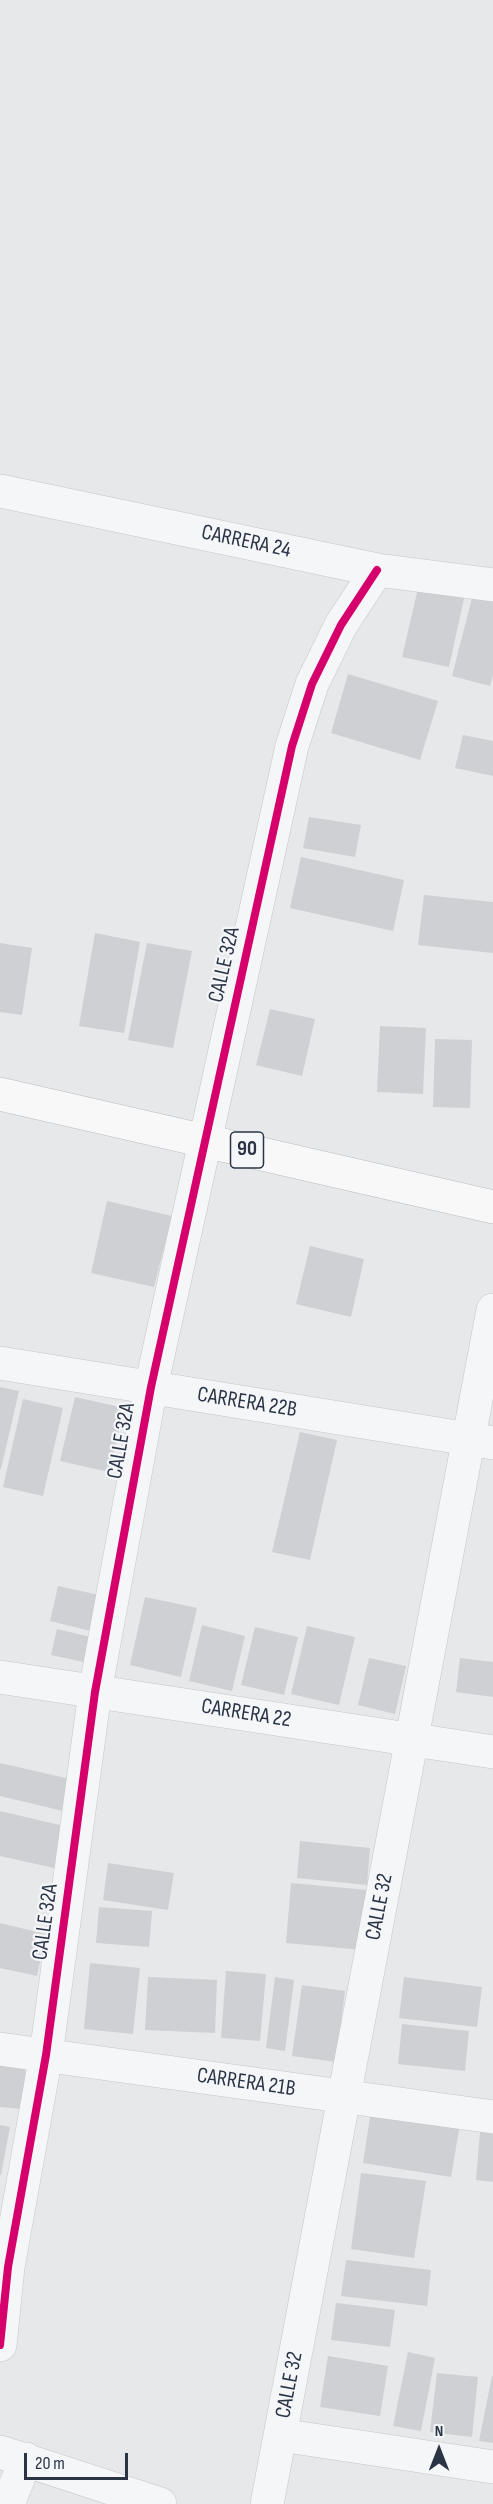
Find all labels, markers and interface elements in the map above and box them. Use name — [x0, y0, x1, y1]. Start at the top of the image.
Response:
street label: CARRERA 24 — [199, 520, 293, 564]
street label: CALLE 32A — [204, 925, 246, 1005]
road number: 90 — [230, 1132, 264, 1168]
street label: CARRERA 22B — [195, 1382, 299, 1424]
street label: CALLE 32A — [102, 1401, 142, 1481]
street label: CARRERA 22 — [199, 1694, 293, 1734]
street label: CALLE 32 — [361, 1871, 399, 1943]
street label: CALLE 32A — [28, 1882, 64, 1962]
street label: CARRERA 21B — [195, 2063, 297, 2103]
street label: CALLE 32 — [271, 2349, 309, 2421]
north arrow — [409, 2420, 469, 2480]
text: N — [435, 2422, 443, 2441]
scale bar — [27, 2441, 130, 2479]
text: 20 m — [35, 2453, 65, 2474]

